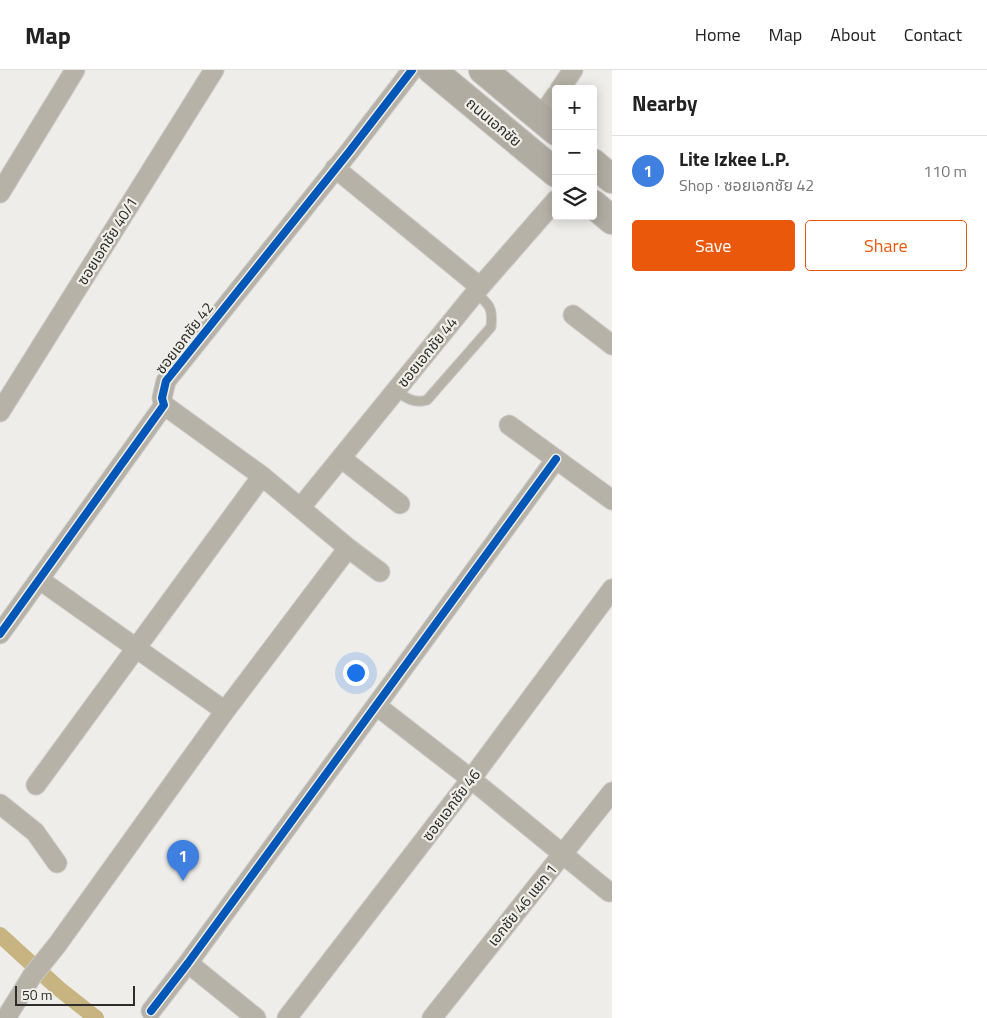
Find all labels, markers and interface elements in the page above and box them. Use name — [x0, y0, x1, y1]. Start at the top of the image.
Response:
text: Map — [25, 17, 71, 53]
text: Home — [695, 21, 741, 48]
text: Map — [769, 21, 802, 48]
text: About — [830, 21, 876, 48]
text: Contact — [904, 21, 962, 48]
map controls — [552, 85, 597, 220]
button: + — [552, 85, 597, 130]
text: Nearby — [632, 87, 697, 119]
street label: ถนนเอกชัย — [461, 92, 527, 152]
button: − — [552, 130, 597, 175]
text: Lite Izkee L.P. — [679, 144, 790, 173]
text: 1 — [644, 159, 652, 183]
text: 110 m — [923, 159, 967, 183]
text: Shop · ซอยเอกชัย 42 — [679, 173, 814, 197]
button: layers — [552, 175, 597, 220]
street label: ซอยเอกชัย 40/1 — [71, 193, 143, 289]
button: Save — [632, 220, 795, 271]
button: Share — [805, 220, 967, 271]
street label: ซอยเอกชัย 42 — [149, 297, 219, 379]
street label: ซอยเอกชัย 44 — [391, 312, 463, 392]
your location — [343, 660, 369, 686]
street label: ซอยเอกชัย 46 — [416, 764, 486, 846]
pin: 1 — [167, 840, 199, 881]
street label: เอกชัย 46 แยก 1 — [482, 859, 562, 951]
scale bar — [15, 983, 135, 1006]
text: 50 m — [22, 984, 52, 1005]

